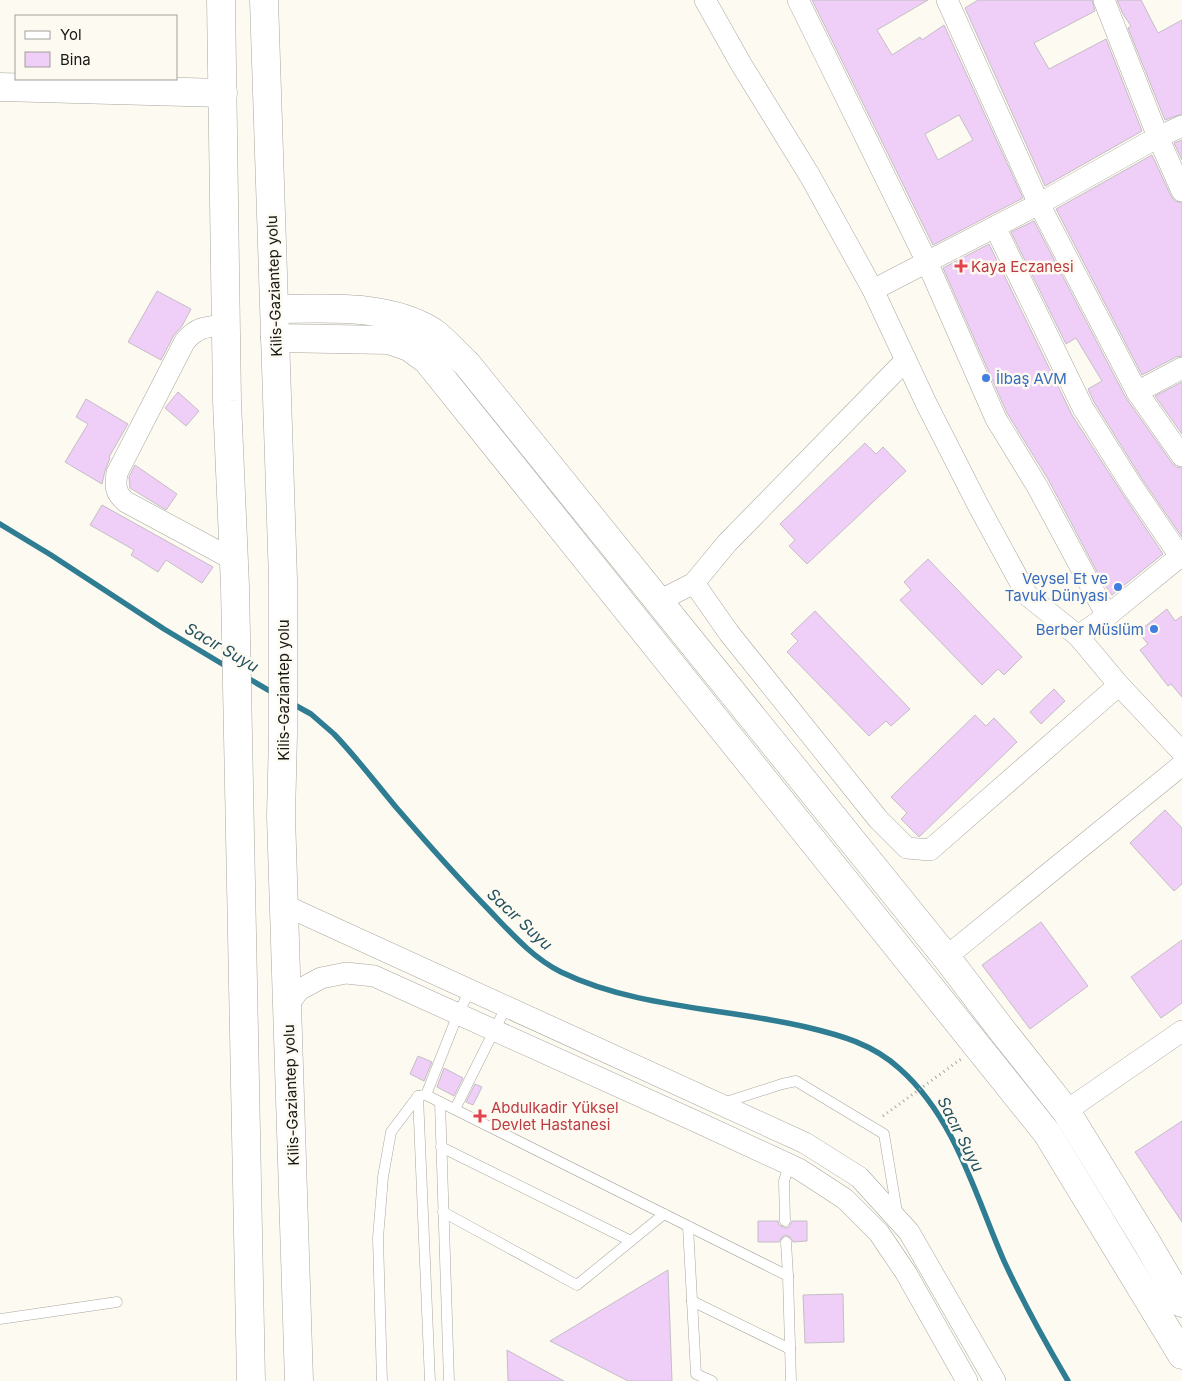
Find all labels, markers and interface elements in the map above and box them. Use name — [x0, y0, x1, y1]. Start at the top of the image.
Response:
legend — [15, 15, 178, 80]
text: Yol — [60, 25, 82, 44]
text: Bina — [60, 50, 91, 69]
street label: Kilis-Gaziantep yolu — [262, 215, 286, 357]
place label: Kaya Eczanesi — [971, 257, 1074, 276]
marker: Kaya Eczanesi — [955, 260, 967, 272]
place label: İlbaş AVM — [996, 369, 1067, 388]
marker: İlbaş AVM — [980, 372, 992, 384]
place label: Veysel Et ve Tavuk Dünyası — [1005, 569, 1108, 605]
marker: Veysel Et ve Tavuk Dünyası — [1112, 581, 1124, 593]
water label: Sacır Suyu — [182, 618, 262, 676]
street label: Kilis-Gaziantep yolu — [274, 619, 293, 761]
place label: Berber Müslüm — [1036, 620, 1144, 639]
marker: Berber Müslüm — [1148, 623, 1160, 635]
water label: Sacır Suyu — [483, 884, 557, 954]
street label: Kilis-Gaziantep yolu — [279, 1024, 303, 1166]
water label: Sacır Suyu — [934, 1093, 988, 1175]
place label: Abdulkadir Yüksel Devlet Hastanesi — [491, 1098, 619, 1134]
marker: Abdulkadir Yüksel Devlet Hastanesi — [473, 1109, 487, 1123]

